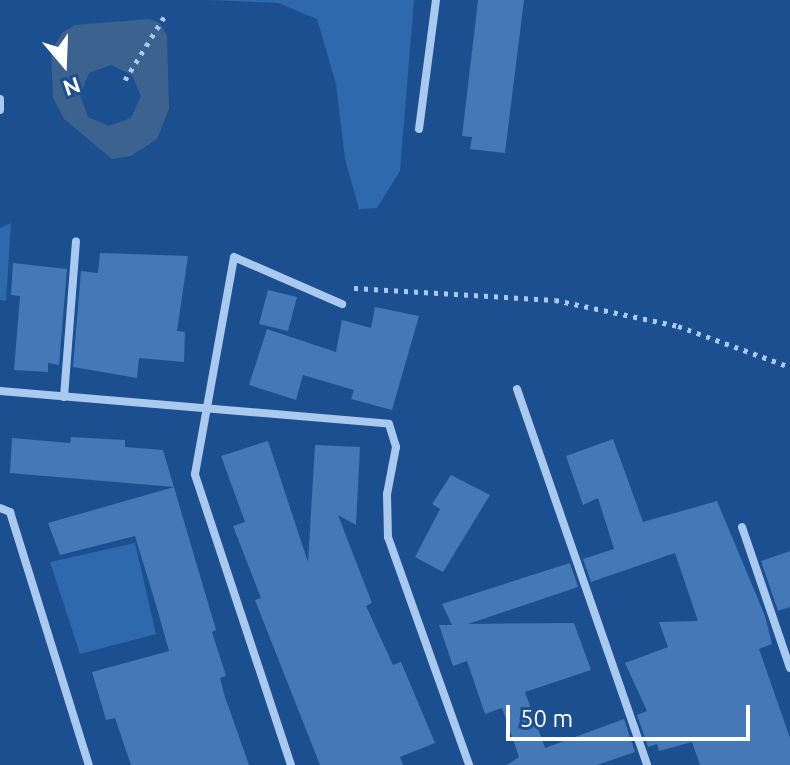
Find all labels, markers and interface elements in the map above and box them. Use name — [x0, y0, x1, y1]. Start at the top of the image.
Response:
north arrow — [24, 24, 104, 104]
text: N — [60, 73, 84, 102]
scale bar — [510, 689, 754, 739]
text: 50 m — [520, 705, 573, 732]

